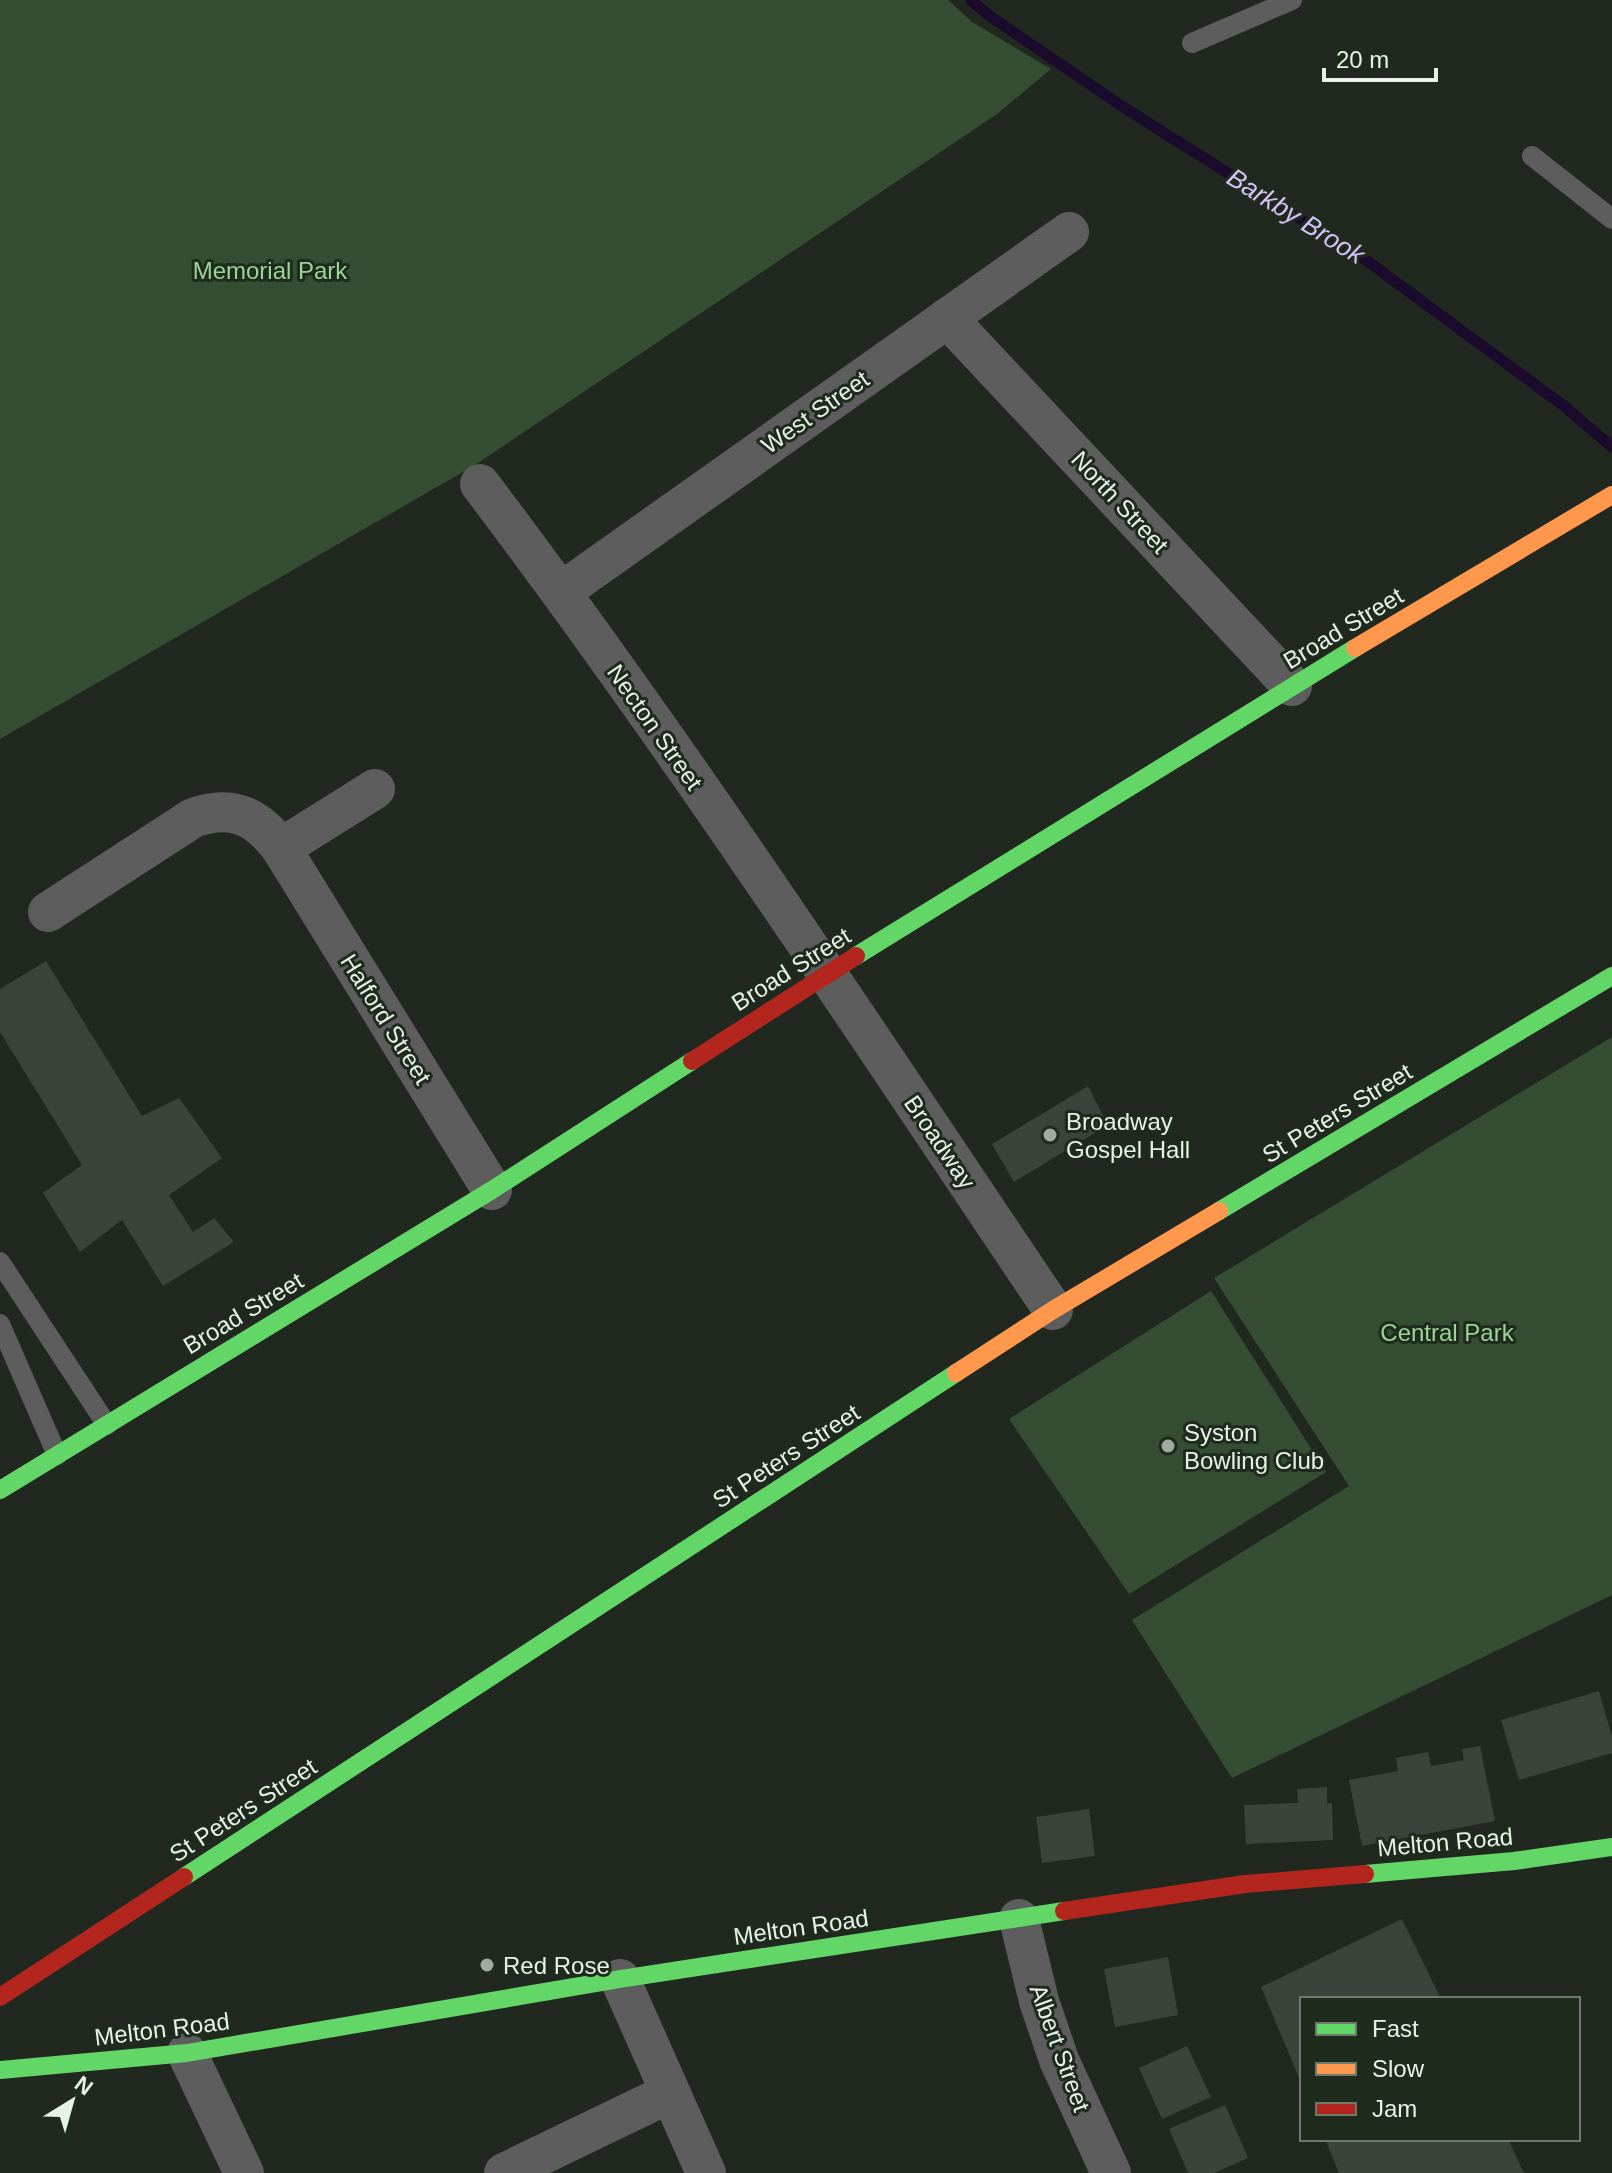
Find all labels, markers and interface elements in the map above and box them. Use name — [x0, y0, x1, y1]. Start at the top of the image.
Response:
scale bar — [1324, 32, 1436, 82]
text: 20 m — [1336, 46, 1389, 73]
water label: Barkby Brook — [1222, 162, 1372, 271]
park label: Memorial Park — [193, 257, 348, 284]
street label: West Street — [756, 365, 874, 459]
street label: North Street — [1066, 445, 1174, 559]
street label: Broad Street — [1278, 582, 1408, 674]
street label: Necton Street — [602, 659, 708, 795]
street label: Broad Street — [727, 922, 856, 1016]
street label: Halford Street — [335, 949, 437, 1089]
street label: St Peters Street — [1257, 1058, 1417, 1168]
street label: Broadway — [899, 1090, 981, 1194]
place label: Broadway Gospel Hall — [1066, 1108, 1190, 1163]
marker: Broadway Gospel Hall — [1041, 1126, 1059, 1144]
street label: Broad Street — [178, 1267, 308, 1359]
park label: Central Park — [1380, 1319, 1515, 1346]
street label: St Peters Street — [708, 1398, 865, 1513]
place label: Syston Bowling Club — [1184, 1419, 1324, 1474]
marker: Syston Bowling Club — [1159, 1437, 1177, 1455]
street label: St Peters Street — [165, 1752, 322, 1867]
street label: Melton Road — [1376, 1823, 1514, 1861]
street label: Melton Road — [732, 1904, 870, 1950]
place label: Red Rose — [503, 1952, 610, 1979]
marker: Red Rose — [478, 1956, 496, 1974]
street label: Albert Street — [1025, 1981, 1096, 2116]
legend — [1300, 1997, 1580, 2141]
street label: Melton Road — [93, 2007, 231, 2051]
text: Fast — [1372, 2015, 1419, 2042]
text: Slow — [1372, 2055, 1425, 2082]
north arrow — [32, 2061, 112, 2141]
text: N — [70, 2071, 98, 2100]
text: Jam — [1372, 2095, 1417, 2122]

